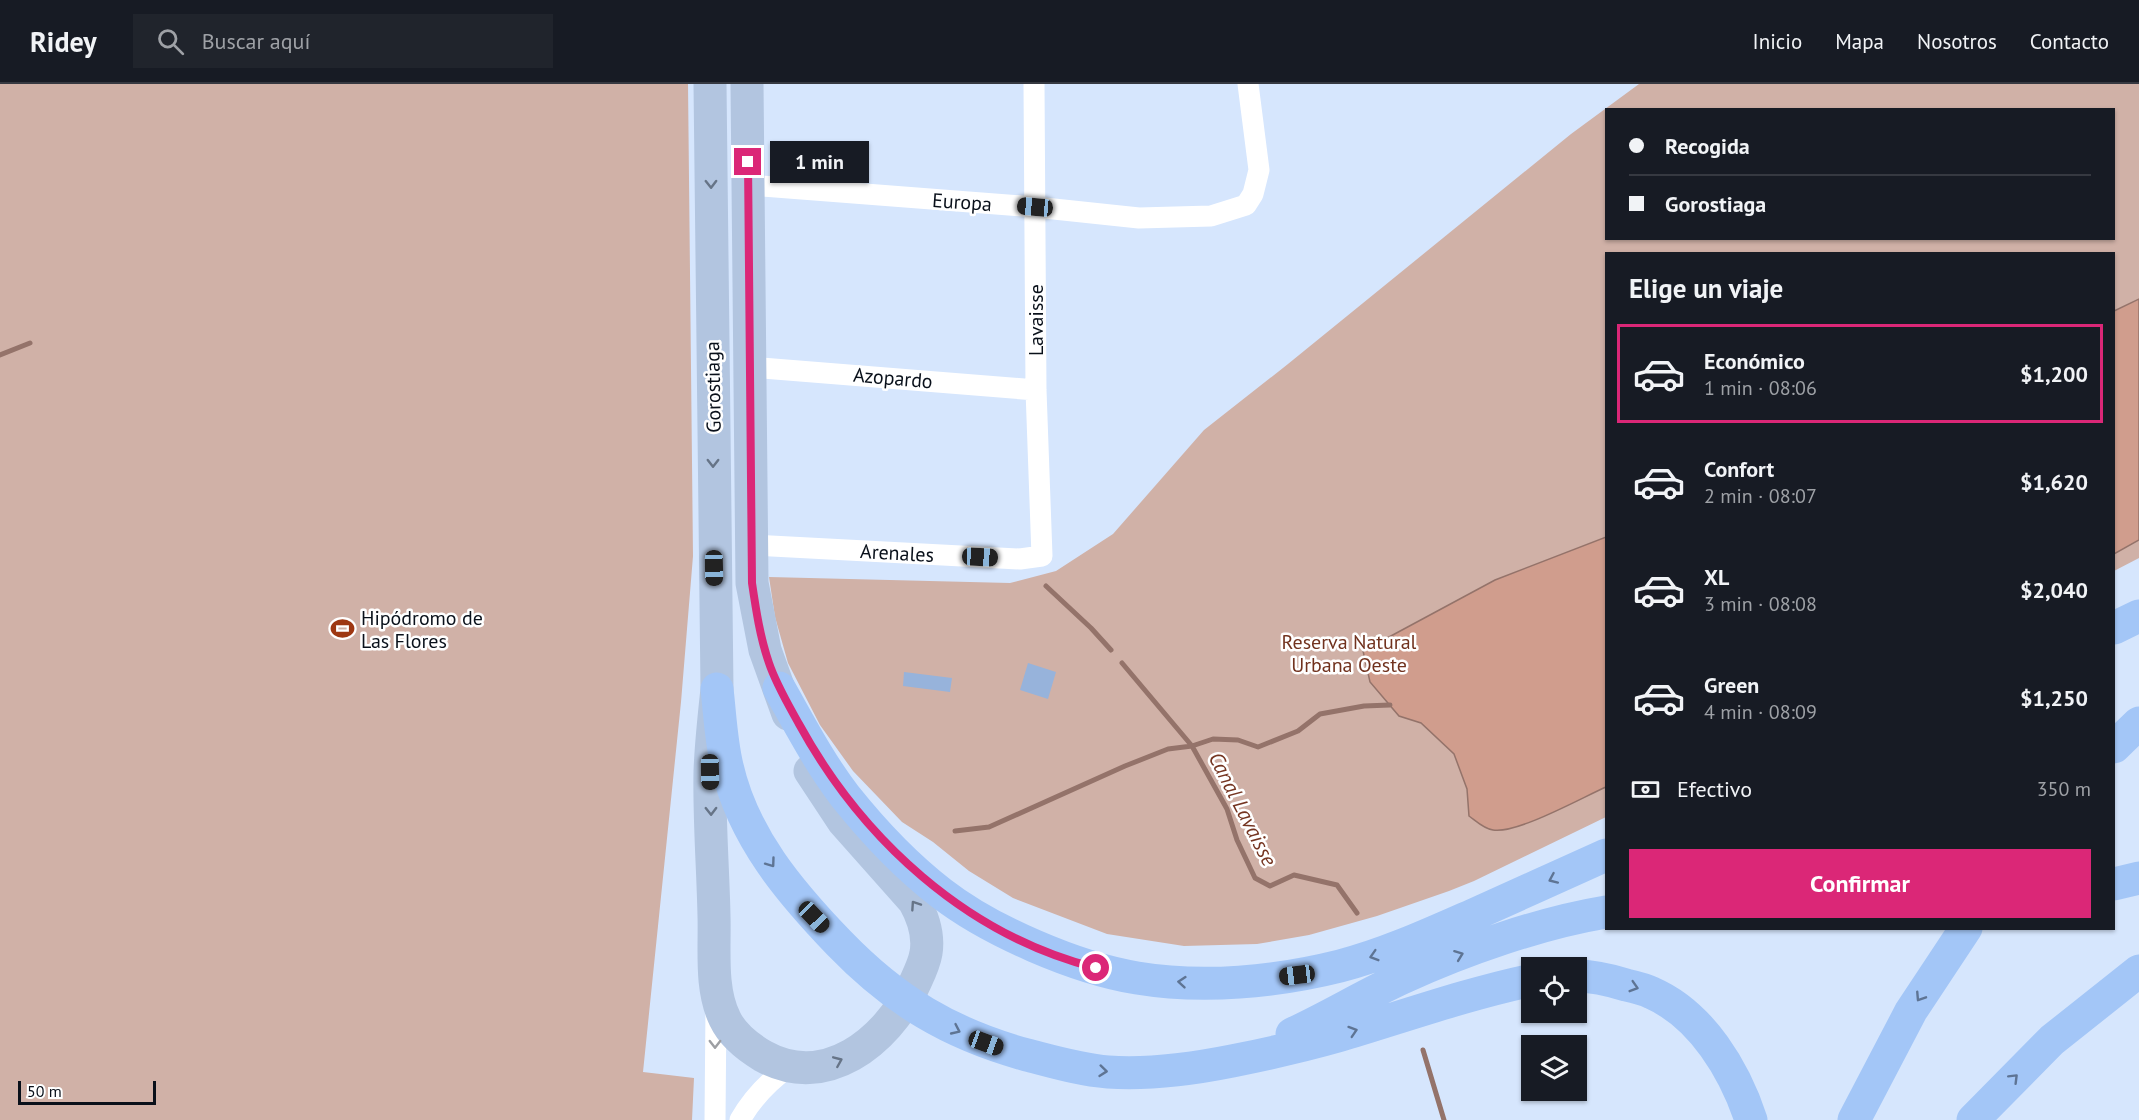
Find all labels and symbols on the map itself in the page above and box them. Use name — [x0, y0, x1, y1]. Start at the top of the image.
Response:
callout: 1 min — [769, 141, 868, 183]
route end — [734, 148, 761, 175]
one-way arrow — [705, 180, 717, 189]
street label: Europa — [931, 187, 993, 217]
car — [1016, 196, 1054, 218]
street label: Lavaisse — [1023, 284, 1049, 356]
street label: Gorostiaga — [699, 341, 727, 433]
street label: Azopardo — [852, 362, 934, 394]
one-way arrow — [707, 459, 719, 468]
street label: Arenales — [859, 538, 935, 568]
car — [962, 547, 998, 567]
car — [705, 550, 723, 586]
place label: Hipódromo de Las Flores — [361, 605, 483, 654]
sports icon: Hipódromo de Las Flores — [330, 616, 356, 642]
park label: Reserva Natural Urbana Oeste — [1282, 629, 1417, 678]
water label: Canal Lavaisse — [1203, 748, 1283, 871]
car — [701, 754, 719, 790]
one-way arrow — [705, 806, 717, 815]
one-way arrow — [764, 856, 775, 867]
one-way arrow — [1548, 872, 1559, 884]
car — [795, 898, 833, 936]
one-way arrow — [911, 901, 923, 911]
one-way arrow — [1369, 949, 1380, 961]
one-way arrow — [1453, 950, 1464, 962]
route start — [1082, 954, 1109, 981]
car — [1278, 964, 1316, 986]
one-way arrow — [1177, 976, 1186, 989]
one-way arrow — [1628, 980, 1639, 992]
one-way arrow — [1916, 991, 1927, 1002]
one-way arrow — [950, 1023, 961, 1035]
one-way arrow — [1347, 1026, 1358, 1038]
car — [966, 1028, 1006, 1058]
one-way arrow — [709, 1039, 721, 1048]
one-way arrow — [832, 1056, 843, 1068]
one-way arrow — [1099, 1064, 1108, 1077]
one-way arrow — [2007, 1075, 2018, 1086]
scale bar — [18, 1078, 156, 1106]

